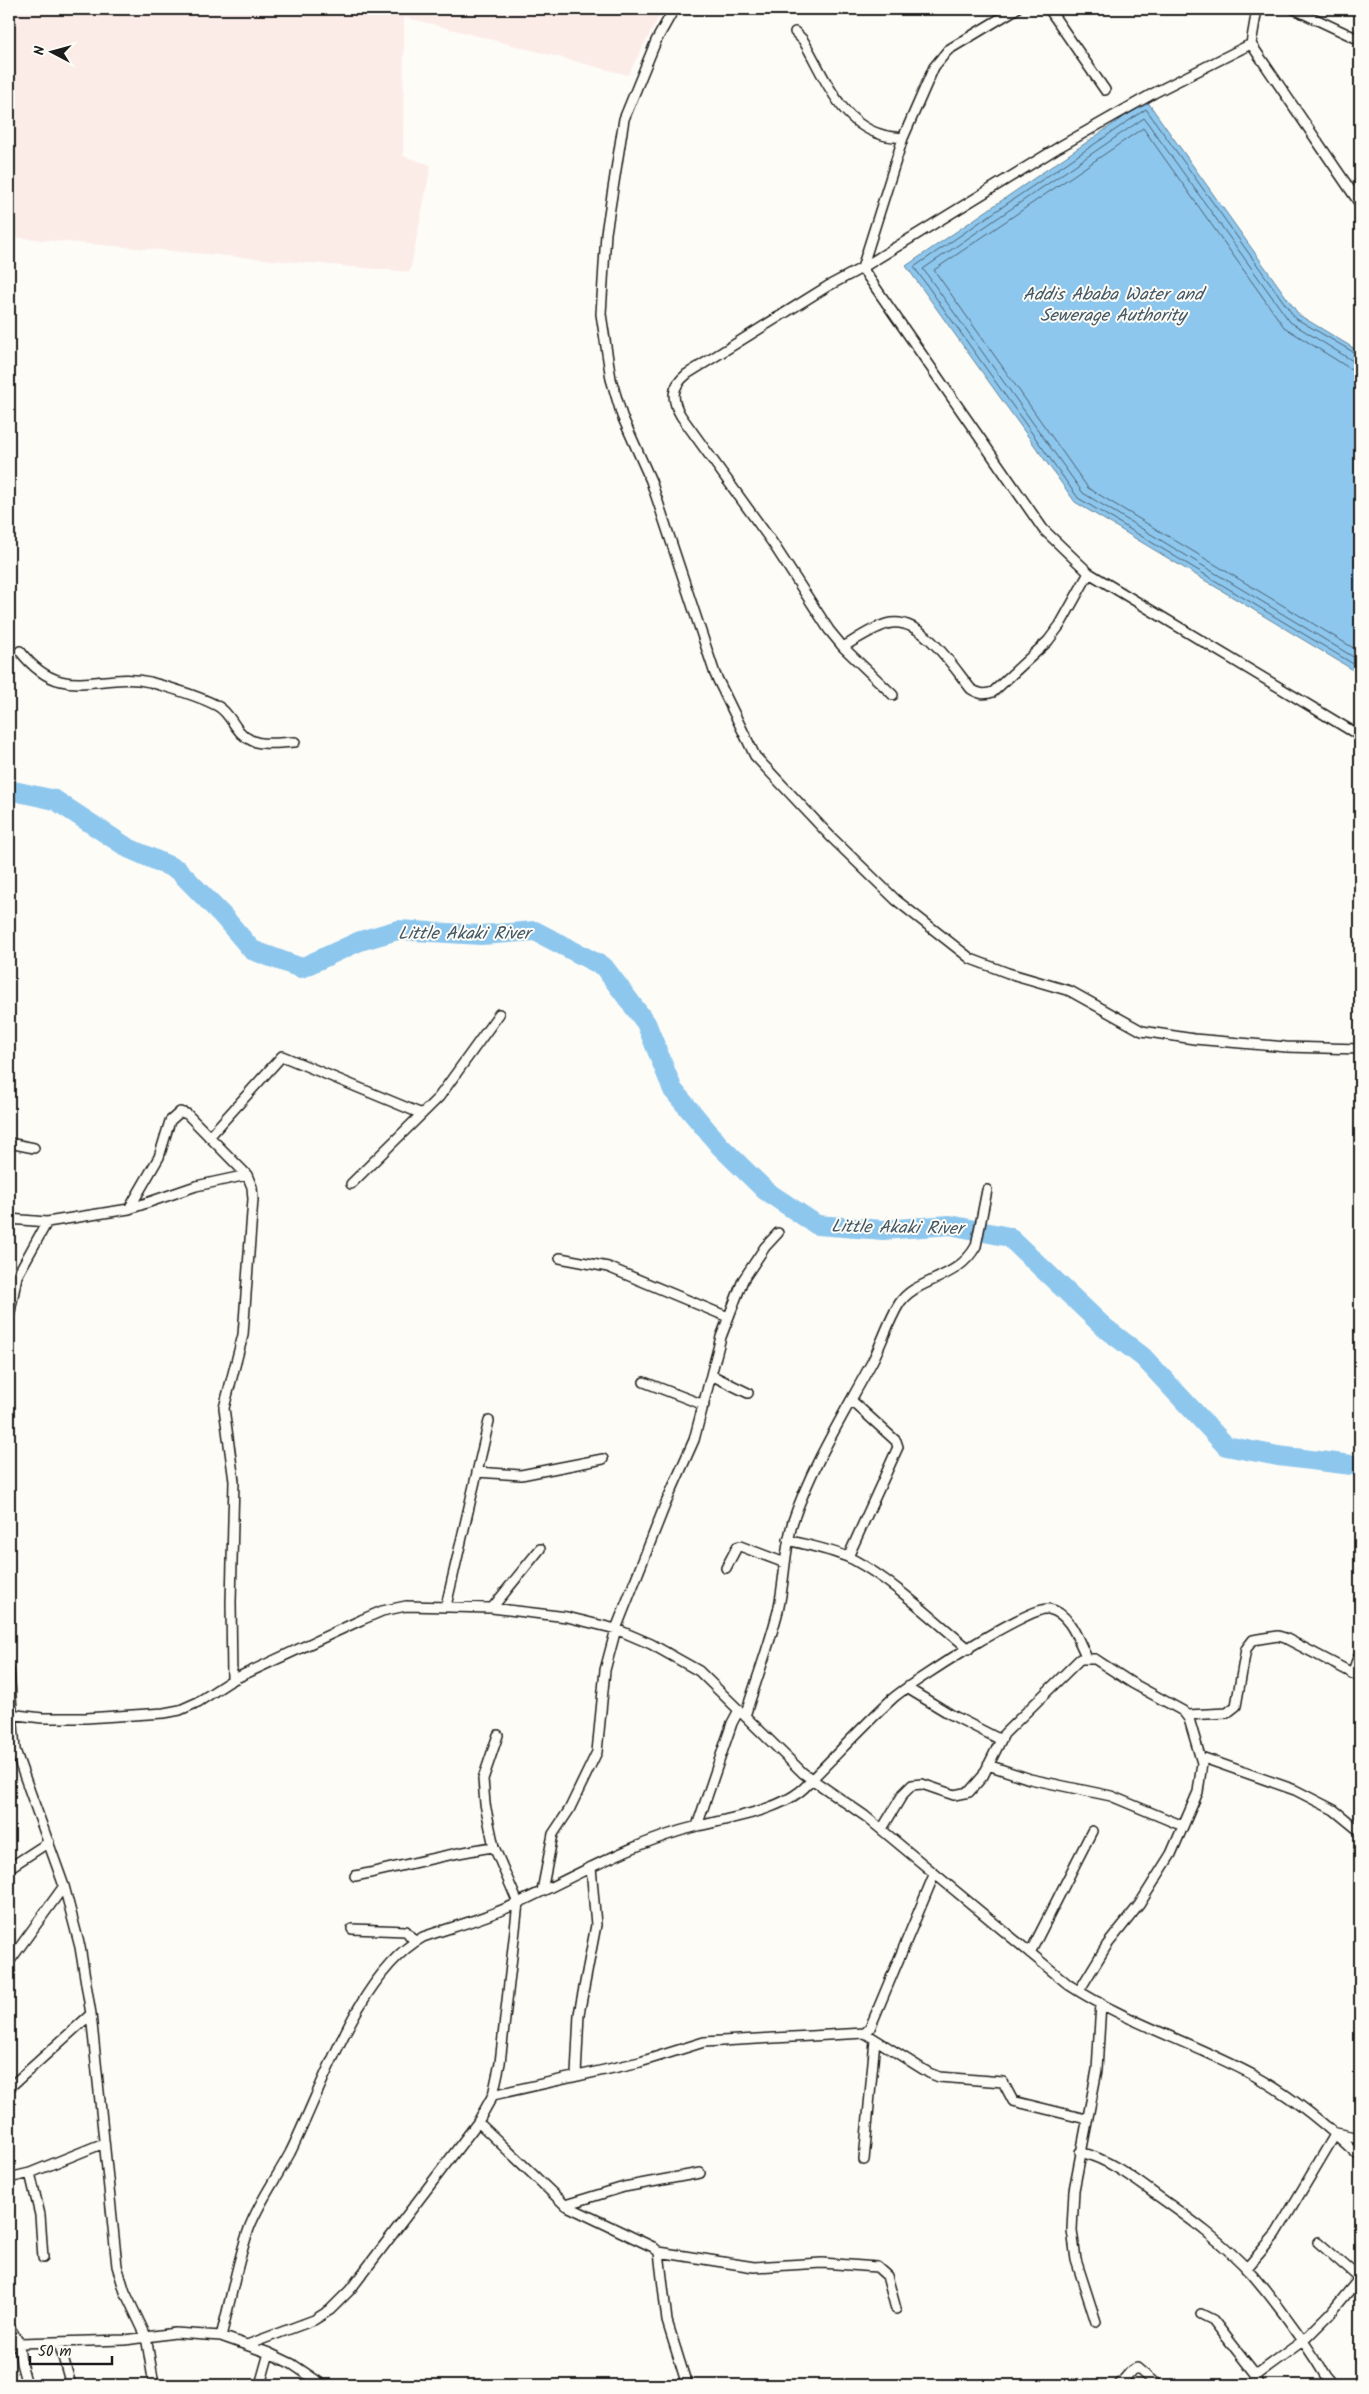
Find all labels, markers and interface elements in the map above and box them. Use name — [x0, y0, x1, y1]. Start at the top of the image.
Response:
north arrow — [28, 28, 78, 78]
text: N — [29, 45, 51, 56]
water label: Addis Ababa Water and Sewerage Authority — [1023, 281, 1207, 331]
water label: Little Akaki River — [398, 920, 534, 949]
water label: Little Akaki River — [831, 1213, 967, 1244]
scale bar — [30, 2334, 112, 2366]
text: 50 m — [38, 2340, 72, 2364]

